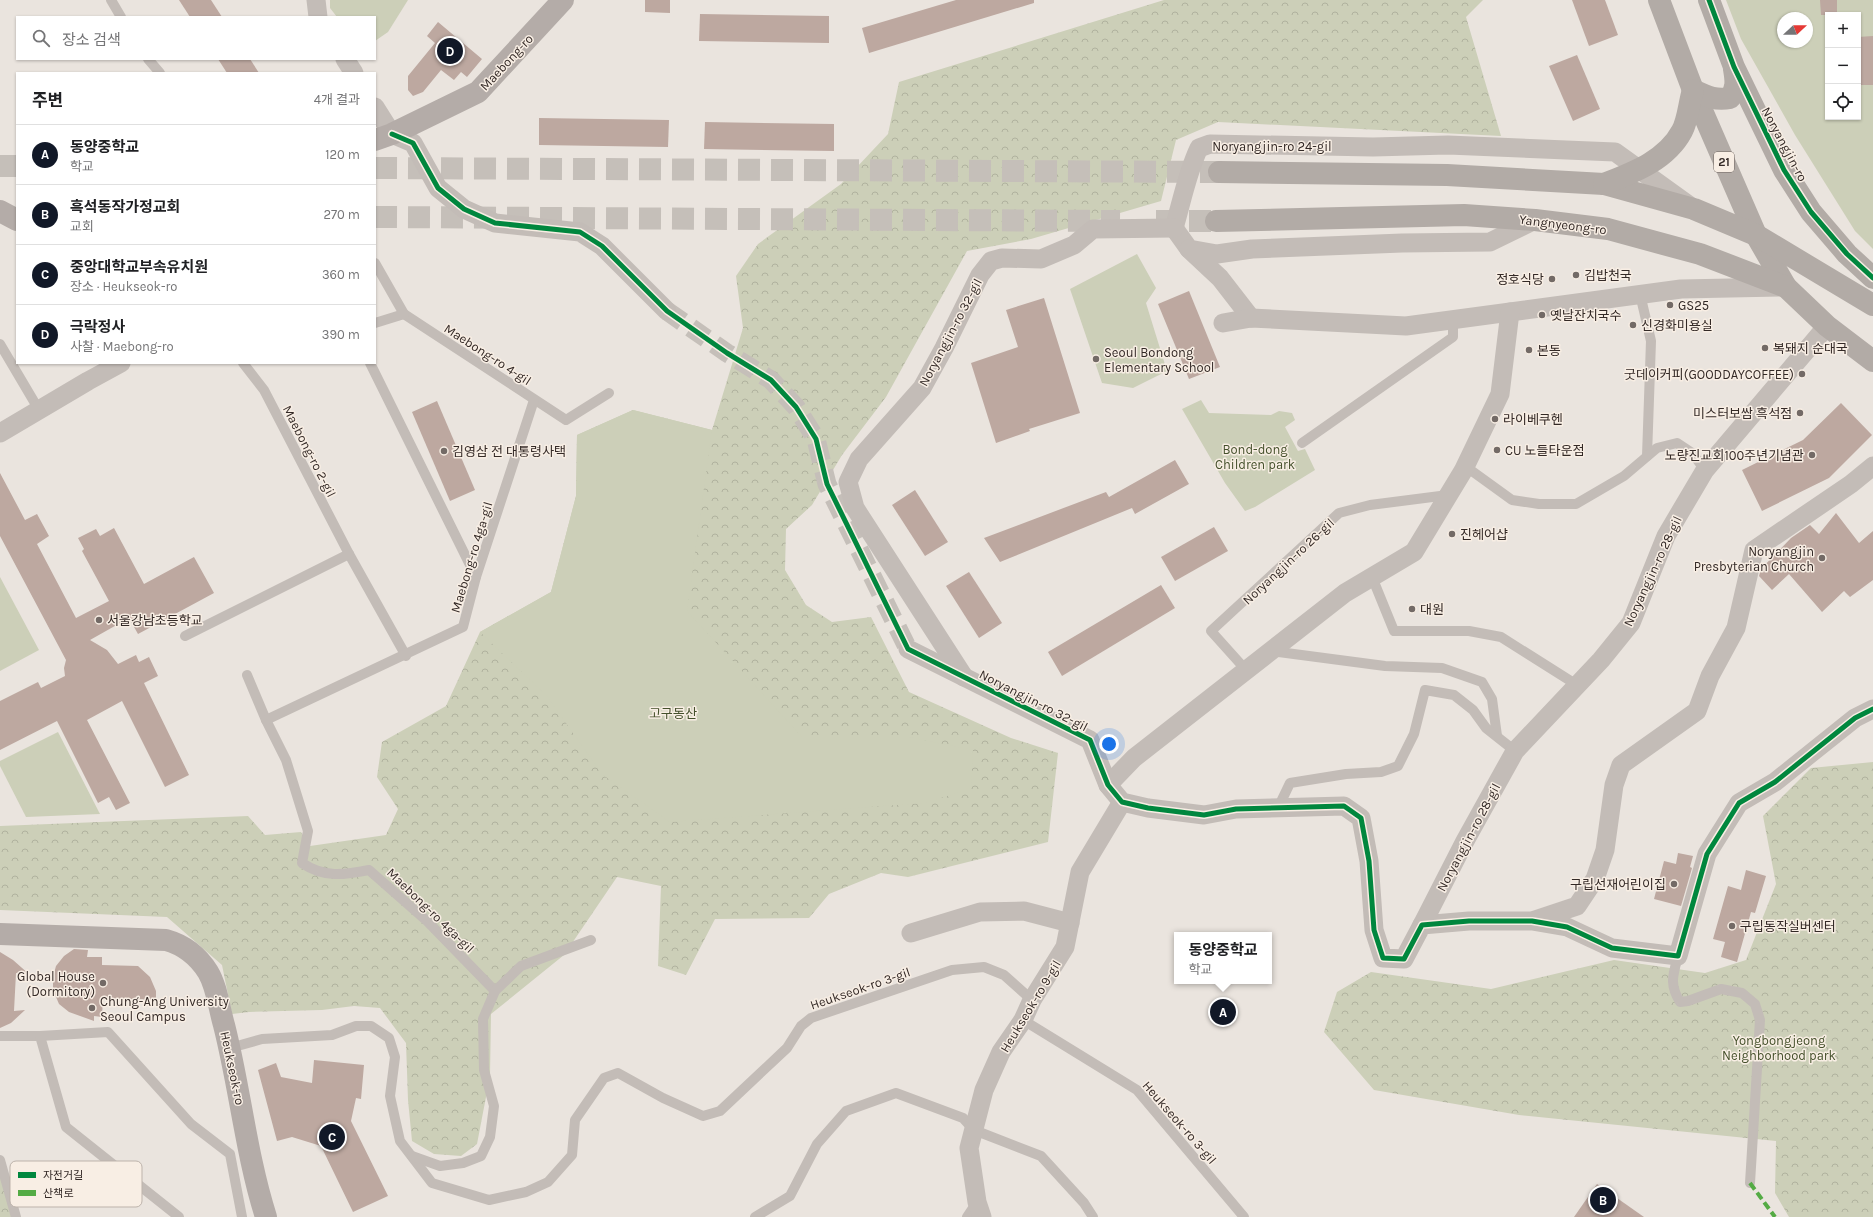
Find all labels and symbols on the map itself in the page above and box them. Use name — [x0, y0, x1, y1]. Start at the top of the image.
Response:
north arrow — [1777, 12, 1813, 48]
street label: Maebong-ro — [477, 31, 536, 93]
pin: D — [437, 36, 463, 66]
street label: Noryangjin-ro — [1759, 104, 1810, 184]
street label: Noryangjin-ro 24-gil — [1212, 139, 1332, 154]
road number: 21 — [1714, 152, 1734, 172]
street label: Yangnyeong-ro — [1518, 212, 1607, 237]
place label: 김밥천국 — [1584, 268, 1632, 283]
marker: 김밥천국 — [1571, 270, 1581, 280]
place label: 정호식당 — [1496, 272, 1544, 287]
marker: 정호식당 — [1547, 274, 1557, 284]
street label: Noryangjin-ro 32-gil — [916, 276, 985, 389]
place label: GS25 — [1678, 298, 1709, 313]
marker: GS25 — [1665, 300, 1675, 310]
place label: 옛날잔치국수 — [1550, 308, 1622, 323]
marker: 옛날잔치국수 — [1537, 310, 1547, 320]
place label: 신경화미용실 — [1641, 318, 1713, 333]
marker: 신경화미용실 — [1628, 320, 1638, 330]
street label: Maebong-ro 4-gil — [441, 321, 534, 388]
place label: 복돼지 순대국 — [1773, 341, 1848, 356]
place label: 본동 — [1537, 343, 1561, 358]
marker: 복돼지 순대국 — [1760, 343, 1770, 353]
place label: Seoul Bondong Elementary School — [1104, 345, 1214, 375]
marker: 본동 — [1524, 345, 1534, 355]
marker: Seoul Bondong Elementary School — [1091, 354, 1101, 364]
place label: 굿데이커피(GOODDAYCOFFEE) — [1624, 367, 1794, 382]
marker: 굿데이커피(GOODDAYCOFFEE) — [1797, 369, 1807, 379]
street label: Maebong-ro 2-gil — [280, 403, 339, 500]
place label: 미스터보쌈 흑석점 — [1693, 406, 1792, 421]
marker: 미스터보쌈 흑석점 — [1795, 408, 1805, 418]
place label: 라이베쿠헨 — [1503, 412, 1563, 427]
marker: 라이베쿠헨 — [1490, 414, 1500, 424]
park label: Bond-dong Children park — [1215, 442, 1295, 472]
place label: CU 노들타운점 — [1505, 443, 1584, 458]
place label: 김영삼 전 대통령사택 — [452, 444, 566, 459]
marker: CU 노들타운점 — [1492, 445, 1502, 455]
marker: 김영삼 전 대통령사택 — [439, 446, 449, 456]
place label: 노량진교회100주년기념관 — [1665, 448, 1804, 463]
marker: 노량진교회100주년기념관 — [1807, 450, 1817, 460]
street label: Maebong-ro 4ga-gil — [447, 500, 496, 615]
street label: Noryangjin-ro 28-gil — [1620, 514, 1685, 629]
street label: Noryangjin-ro 26-gil — [1239, 515, 1337, 608]
place label: 진헤어샵 — [1460, 527, 1508, 542]
marker: 진헤어샵 — [1447, 529, 1457, 539]
place label: Noryangjin Presbyterian Church — [1694, 544, 1814, 574]
marker: Noryangjin Presbyterian Church — [1817, 553, 1827, 563]
place label: 대원 — [1420, 602, 1444, 617]
marker: 대원 — [1407, 604, 1417, 614]
place label: 서울강남초등학교 — [107, 613, 203, 628]
marker: 서울강남초등학교 — [94, 615, 104, 625]
street label: Noryangjin-ro 32-gil — [977, 667, 1091, 734]
park label: 고구동산 — [649, 706, 697, 721]
your location — [1099, 734, 1119, 754]
street label: Noryangjin-ro 28-gil — [1434, 781, 1503, 894]
street label: Maebong-ro 4ga-gil — [384, 865, 477, 956]
place label: 구립선재어린이집 — [1570, 877, 1666, 892]
marker: 구립선재어린이집 — [1669, 879, 1679, 889]
place label: 구립동작실버센터 — [1740, 919, 1836, 934]
marker: 구립동작실버센터 — [1727, 921, 1737, 931]
street label: Heukseok-ro 9-gil — [997, 957, 1064, 1055]
street label: Heukseok-ro 3-gil — [808, 964, 912, 1013]
place label: Global House (Dormitory) — [17, 969, 95, 999]
marker: Global House (Dormitory) — [98, 978, 108, 988]
place label: Chung-Ang University Seoul Campus — [100, 994, 229, 1024]
pin: A — [1210, 997, 1236, 1027]
marker: Chung-Ang University Seoul Campus — [87, 1003, 97, 1013]
street label: Heukseok-ro — [217, 1030, 248, 1106]
park label: Yongbongjeong Neighborhood park — [1722, 1033, 1836, 1063]
street label: Heukseok-ro 3-gil — [1140, 1078, 1220, 1167]
pin: C — [319, 1122, 345, 1152]
legend — [10, 1161, 142, 1207]
text: 자전거길 — [43, 1169, 83, 1182]
pin: B — [1590, 1185, 1616, 1215]
text: 산책로 — [43, 1187, 73, 1200]

